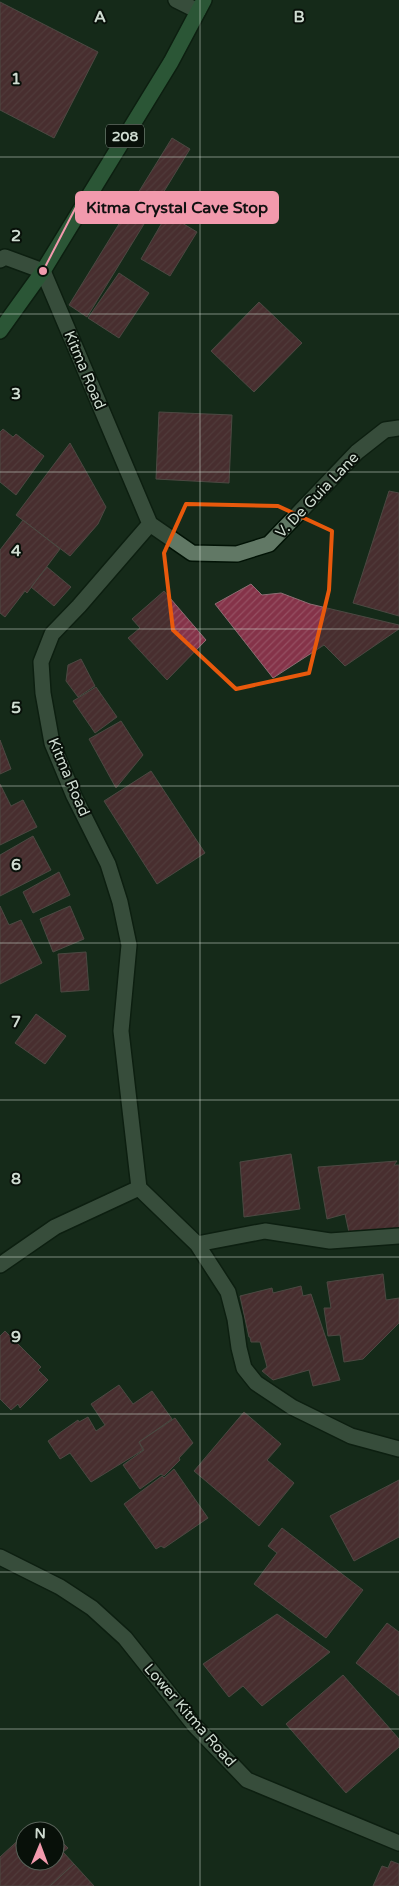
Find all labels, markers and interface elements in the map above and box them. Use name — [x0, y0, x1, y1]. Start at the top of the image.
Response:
text: A — [94, 7, 106, 27]
text: B — [293, 7, 305, 27]
text: 1 — [11, 69, 21, 89]
road number: 208 — [106, 124, 144, 148]
callout: Kitma Crystal Cave Stop — [76, 192, 278, 223]
text: Kitma Crystal Cave Stop — [86, 198, 268, 218]
text: 2 — [11, 226, 21, 246]
street label: Kitma Road — [60, 328, 110, 412]
text: 3 — [11, 384, 21, 404]
street label: V. De Guia Lane — [272, 449, 362, 541]
text: 4 — [11, 541, 21, 561]
text: 5 — [11, 698, 21, 718]
street label: Kitma Road — [44, 735, 94, 819]
text: 6 — [11, 855, 21, 875]
text: 7 — [11, 1012, 21, 1032]
text: 8 — [11, 1169, 21, 1189]
text: 9 — [11, 1327, 21, 1347]
street label: Lower Kitma Road — [140, 1660, 240, 1770]
north arrow — [15, 1821, 65, 1871]
text: N — [34, 1825, 46, 1842]

